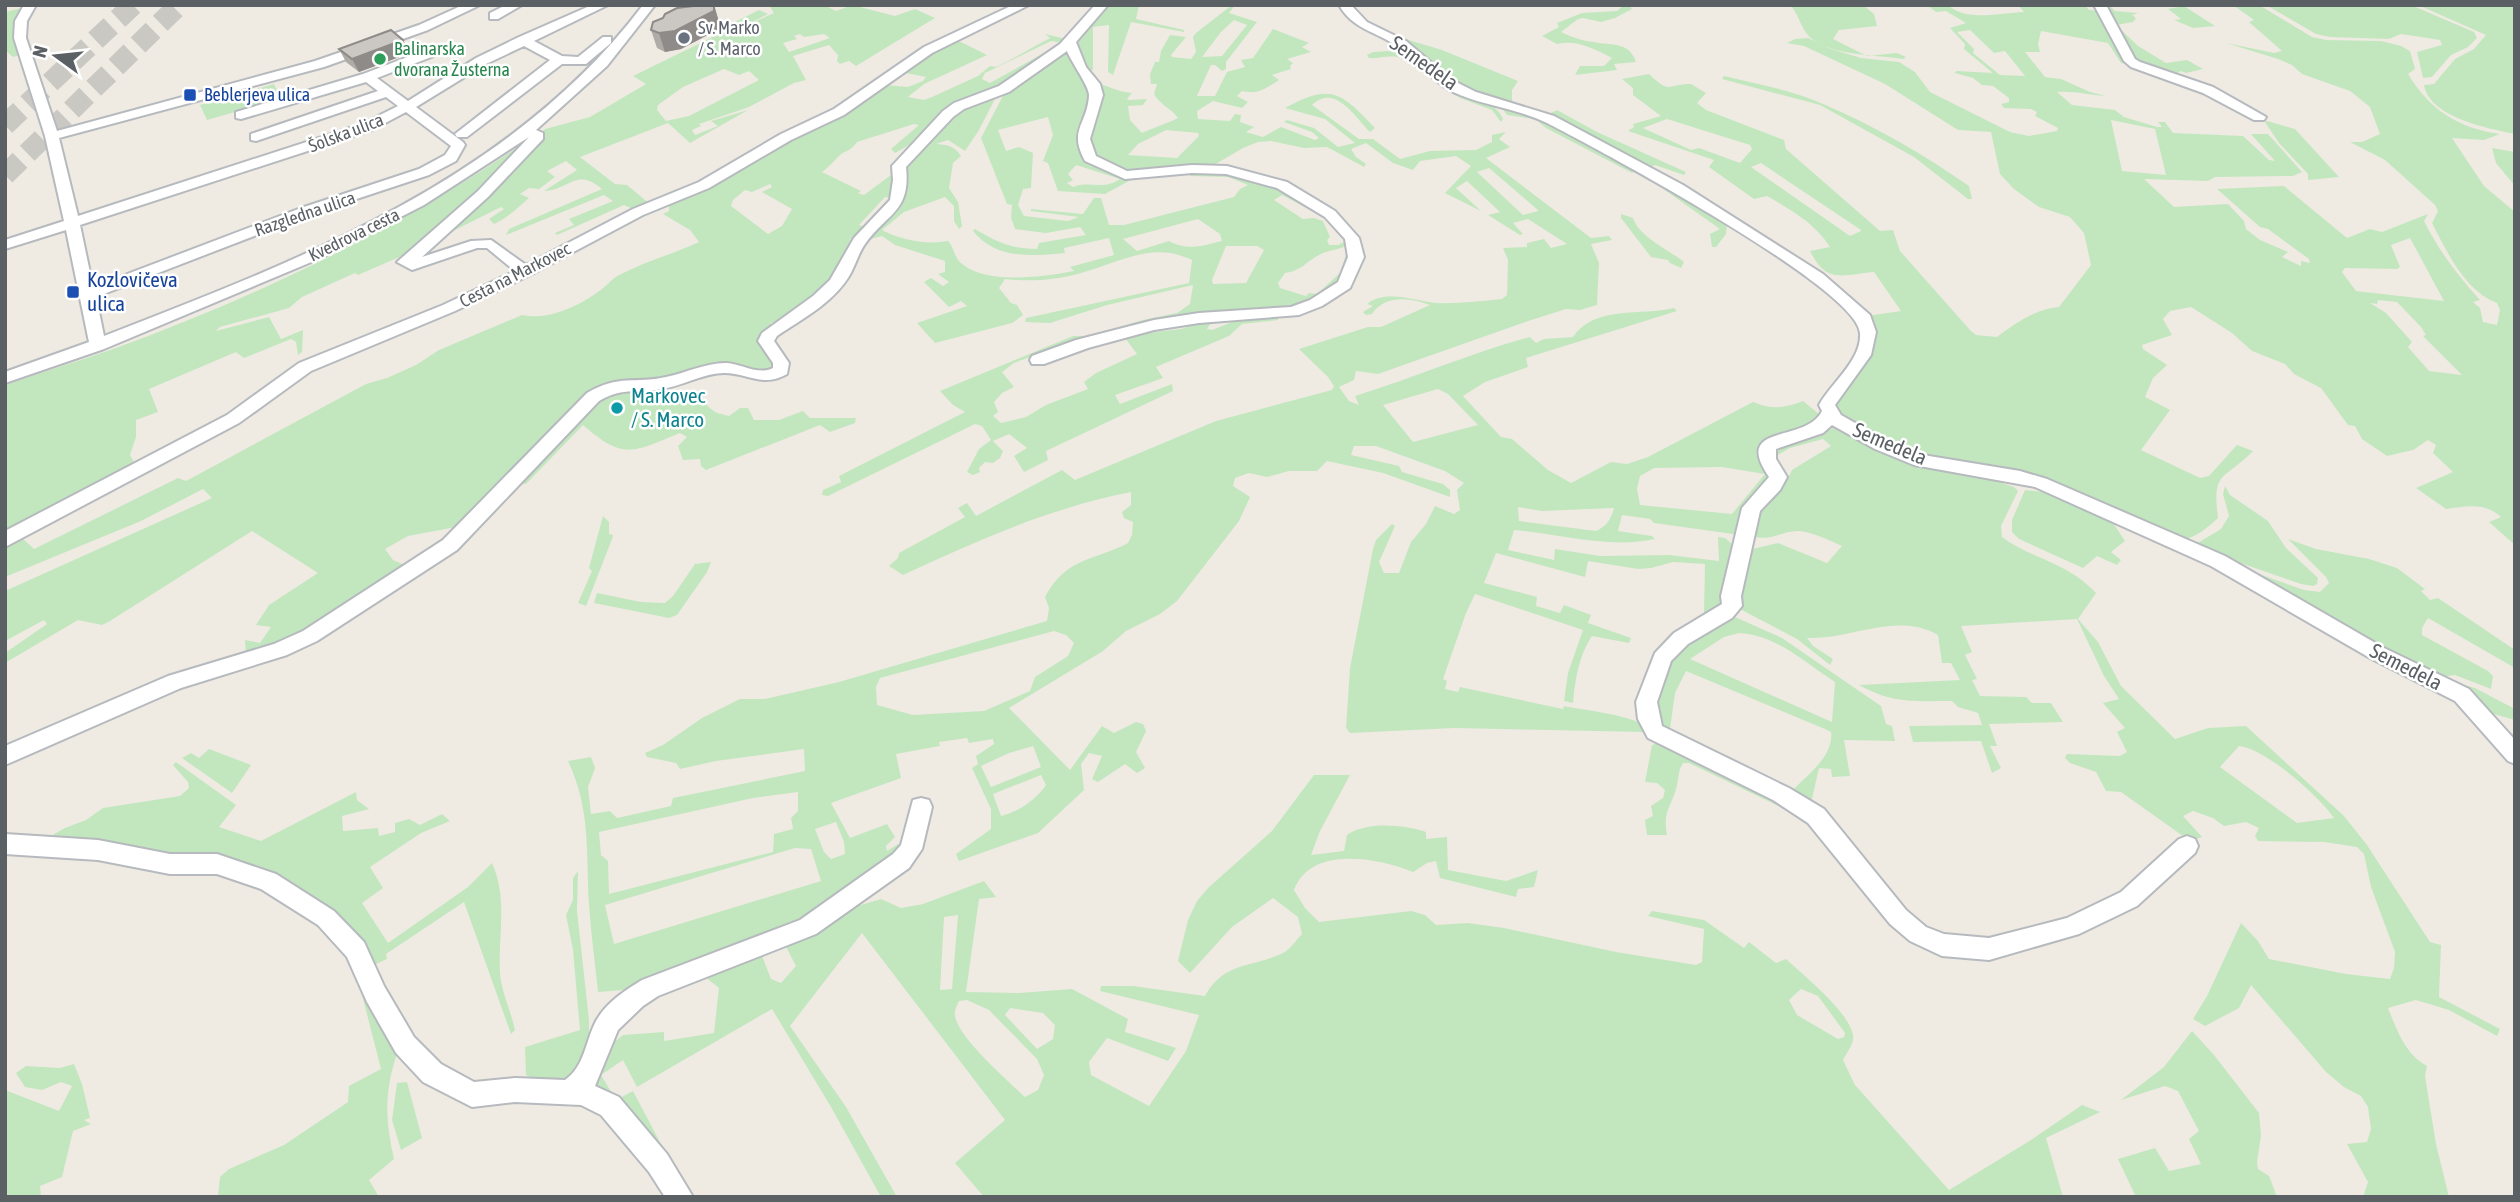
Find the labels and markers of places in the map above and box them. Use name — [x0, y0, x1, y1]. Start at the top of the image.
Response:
place label: Sv. Marko / S. Marco — [698, 17, 761, 59]
marker: Sv. Marko / S. Marco — [676, 30, 692, 46]
place label: Balinarska dvorana Žusterna — [394, 38, 510, 80]
marker: Balinarska dvorana Žusterna — [372, 51, 388, 67]
place label: Beblerjeva ulica — [204, 84, 310, 105]
marker: Beblerjeva ulica — [182, 87, 198, 103]
place label: Kozlovičeva ulica — [87, 267, 178, 315]
marker: Kozlovičeva ulica — [65, 284, 81, 300]
place label: Markovec / S. Marco — [631, 383, 705, 431]
marker: Markovec / S. Marco — [609, 400, 625, 416]

